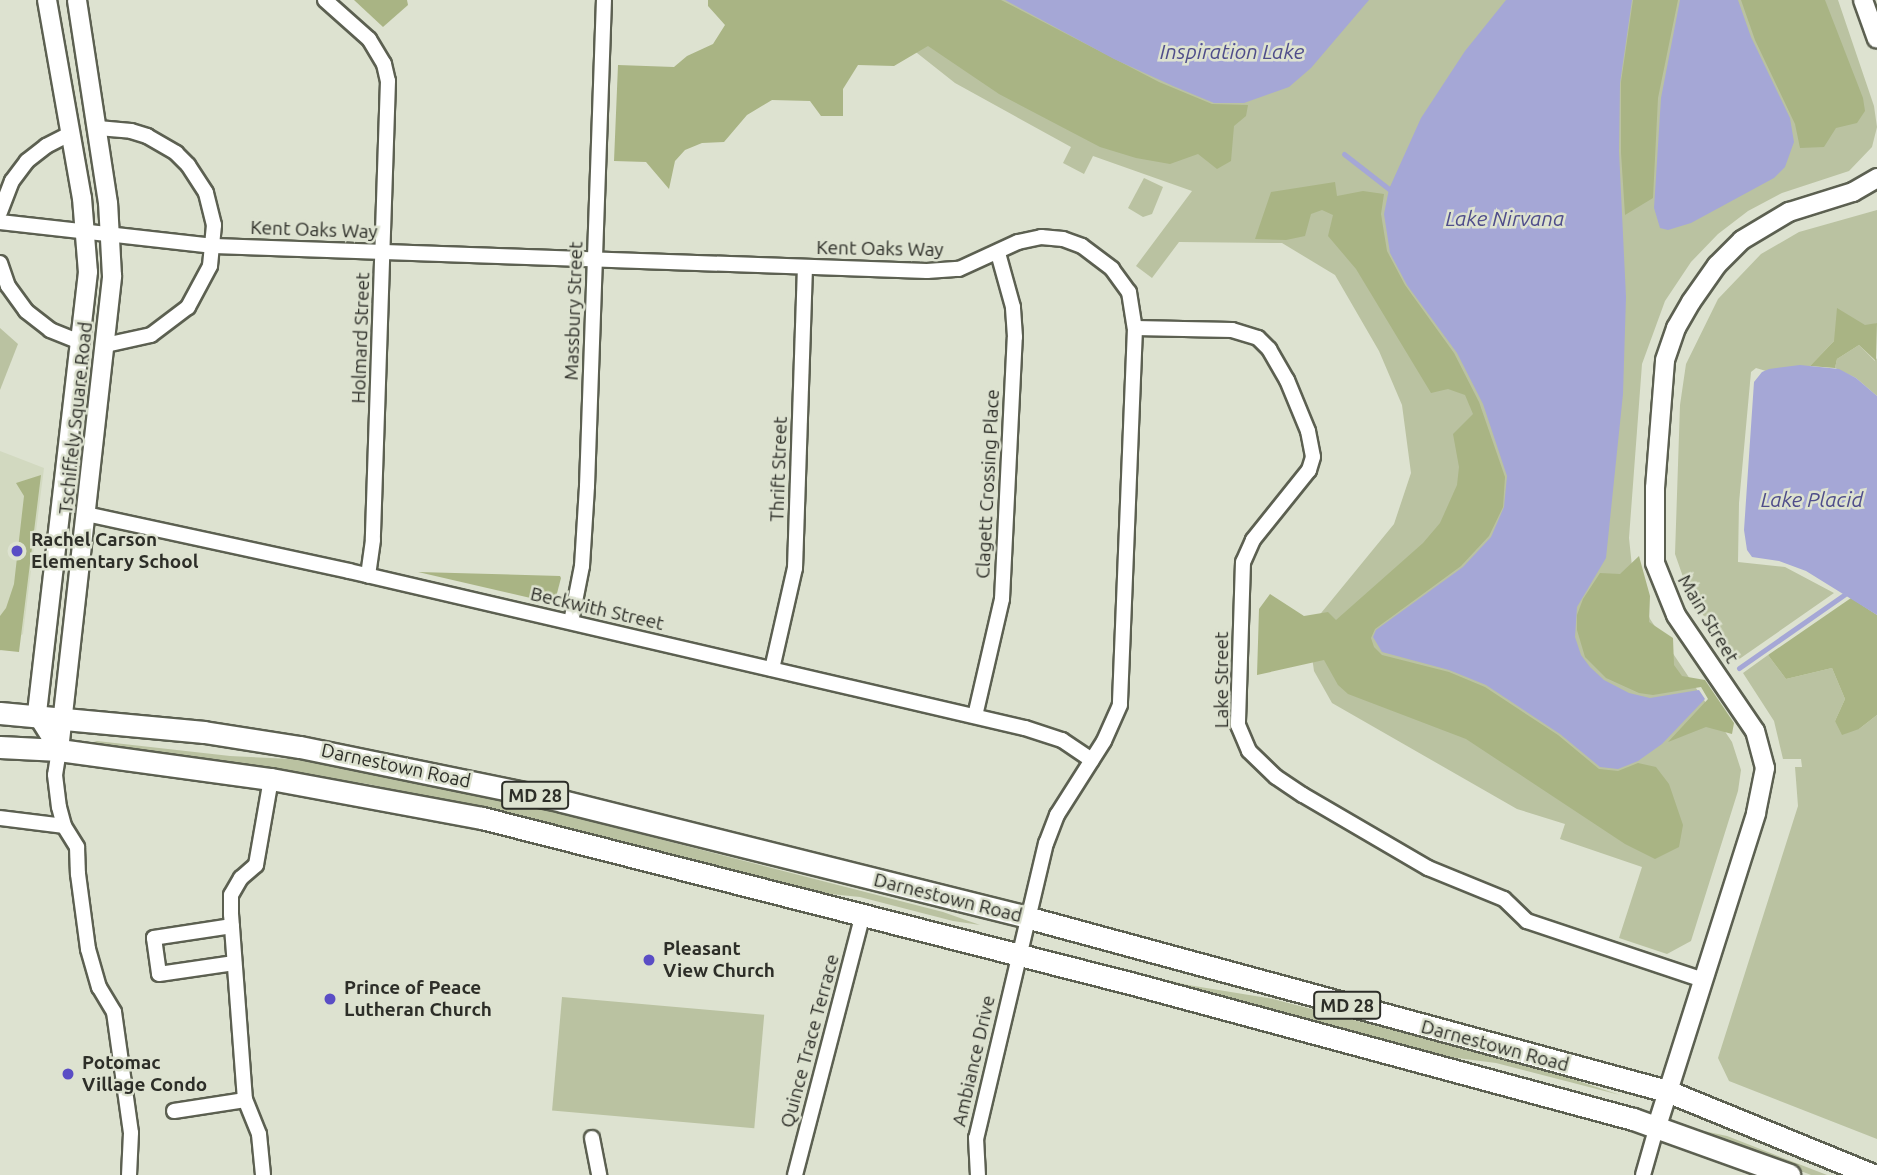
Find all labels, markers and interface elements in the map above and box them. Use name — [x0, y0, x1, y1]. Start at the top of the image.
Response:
water label: Inspiration Lake — [1160, 38, 1304, 64]
water label: Lake Nirvana — [1446, 205, 1564, 231]
street label: Kent Oaks Way — [250, 216, 378, 244]
street label: Kent Oaks Way — [816, 236, 944, 262]
street label: Massbury Street — [560, 241, 588, 381]
street label: Holmard Street — [347, 272, 375, 404]
street label: Tschiffely Square Road — [55, 321, 97, 515]
street label: Clagett Crossing Place — [972, 389, 1004, 579]
street label: Thrift Street — [766, 416, 792, 522]
water label: Lake Placid — [1761, 486, 1863, 512]
place label: Rachel Carson Elementary School — [31, 529, 198, 573]
marker: Rachel Carson Elementary School — [9, 543, 25, 559]
street label: Main Street — [1673, 571, 1743, 667]
street label: Beckwith Street — [528, 583, 666, 635]
street label: Lake Street — [1211, 632, 1233, 728]
street label: Darnestown Road — [319, 739, 473, 793]
road number: MD 28 — [500, 780, 570, 810]
street label: Darnestown Road — [871, 869, 1025, 927]
place label: Pleasant View Church — [663, 938, 775, 982]
marker: Pleasant View Church — [641, 952, 657, 968]
street label: Quince Trace Terrace — [776, 952, 844, 1130]
place label: Prince of Peace Lutheran Church — [344, 977, 492, 1021]
road number: MD 28 — [1312, 990, 1382, 1020]
marker: Prince of Peace Lutheran Church — [322, 991, 338, 1007]
street label: Ambiance Drive — [948, 993, 1000, 1129]
street label: Darnestown Road — [1419, 1015, 1571, 1077]
place label: Potomac Village Condo — [82, 1052, 207, 1096]
marker: Potomac Village Condo — [60, 1066, 76, 1082]

